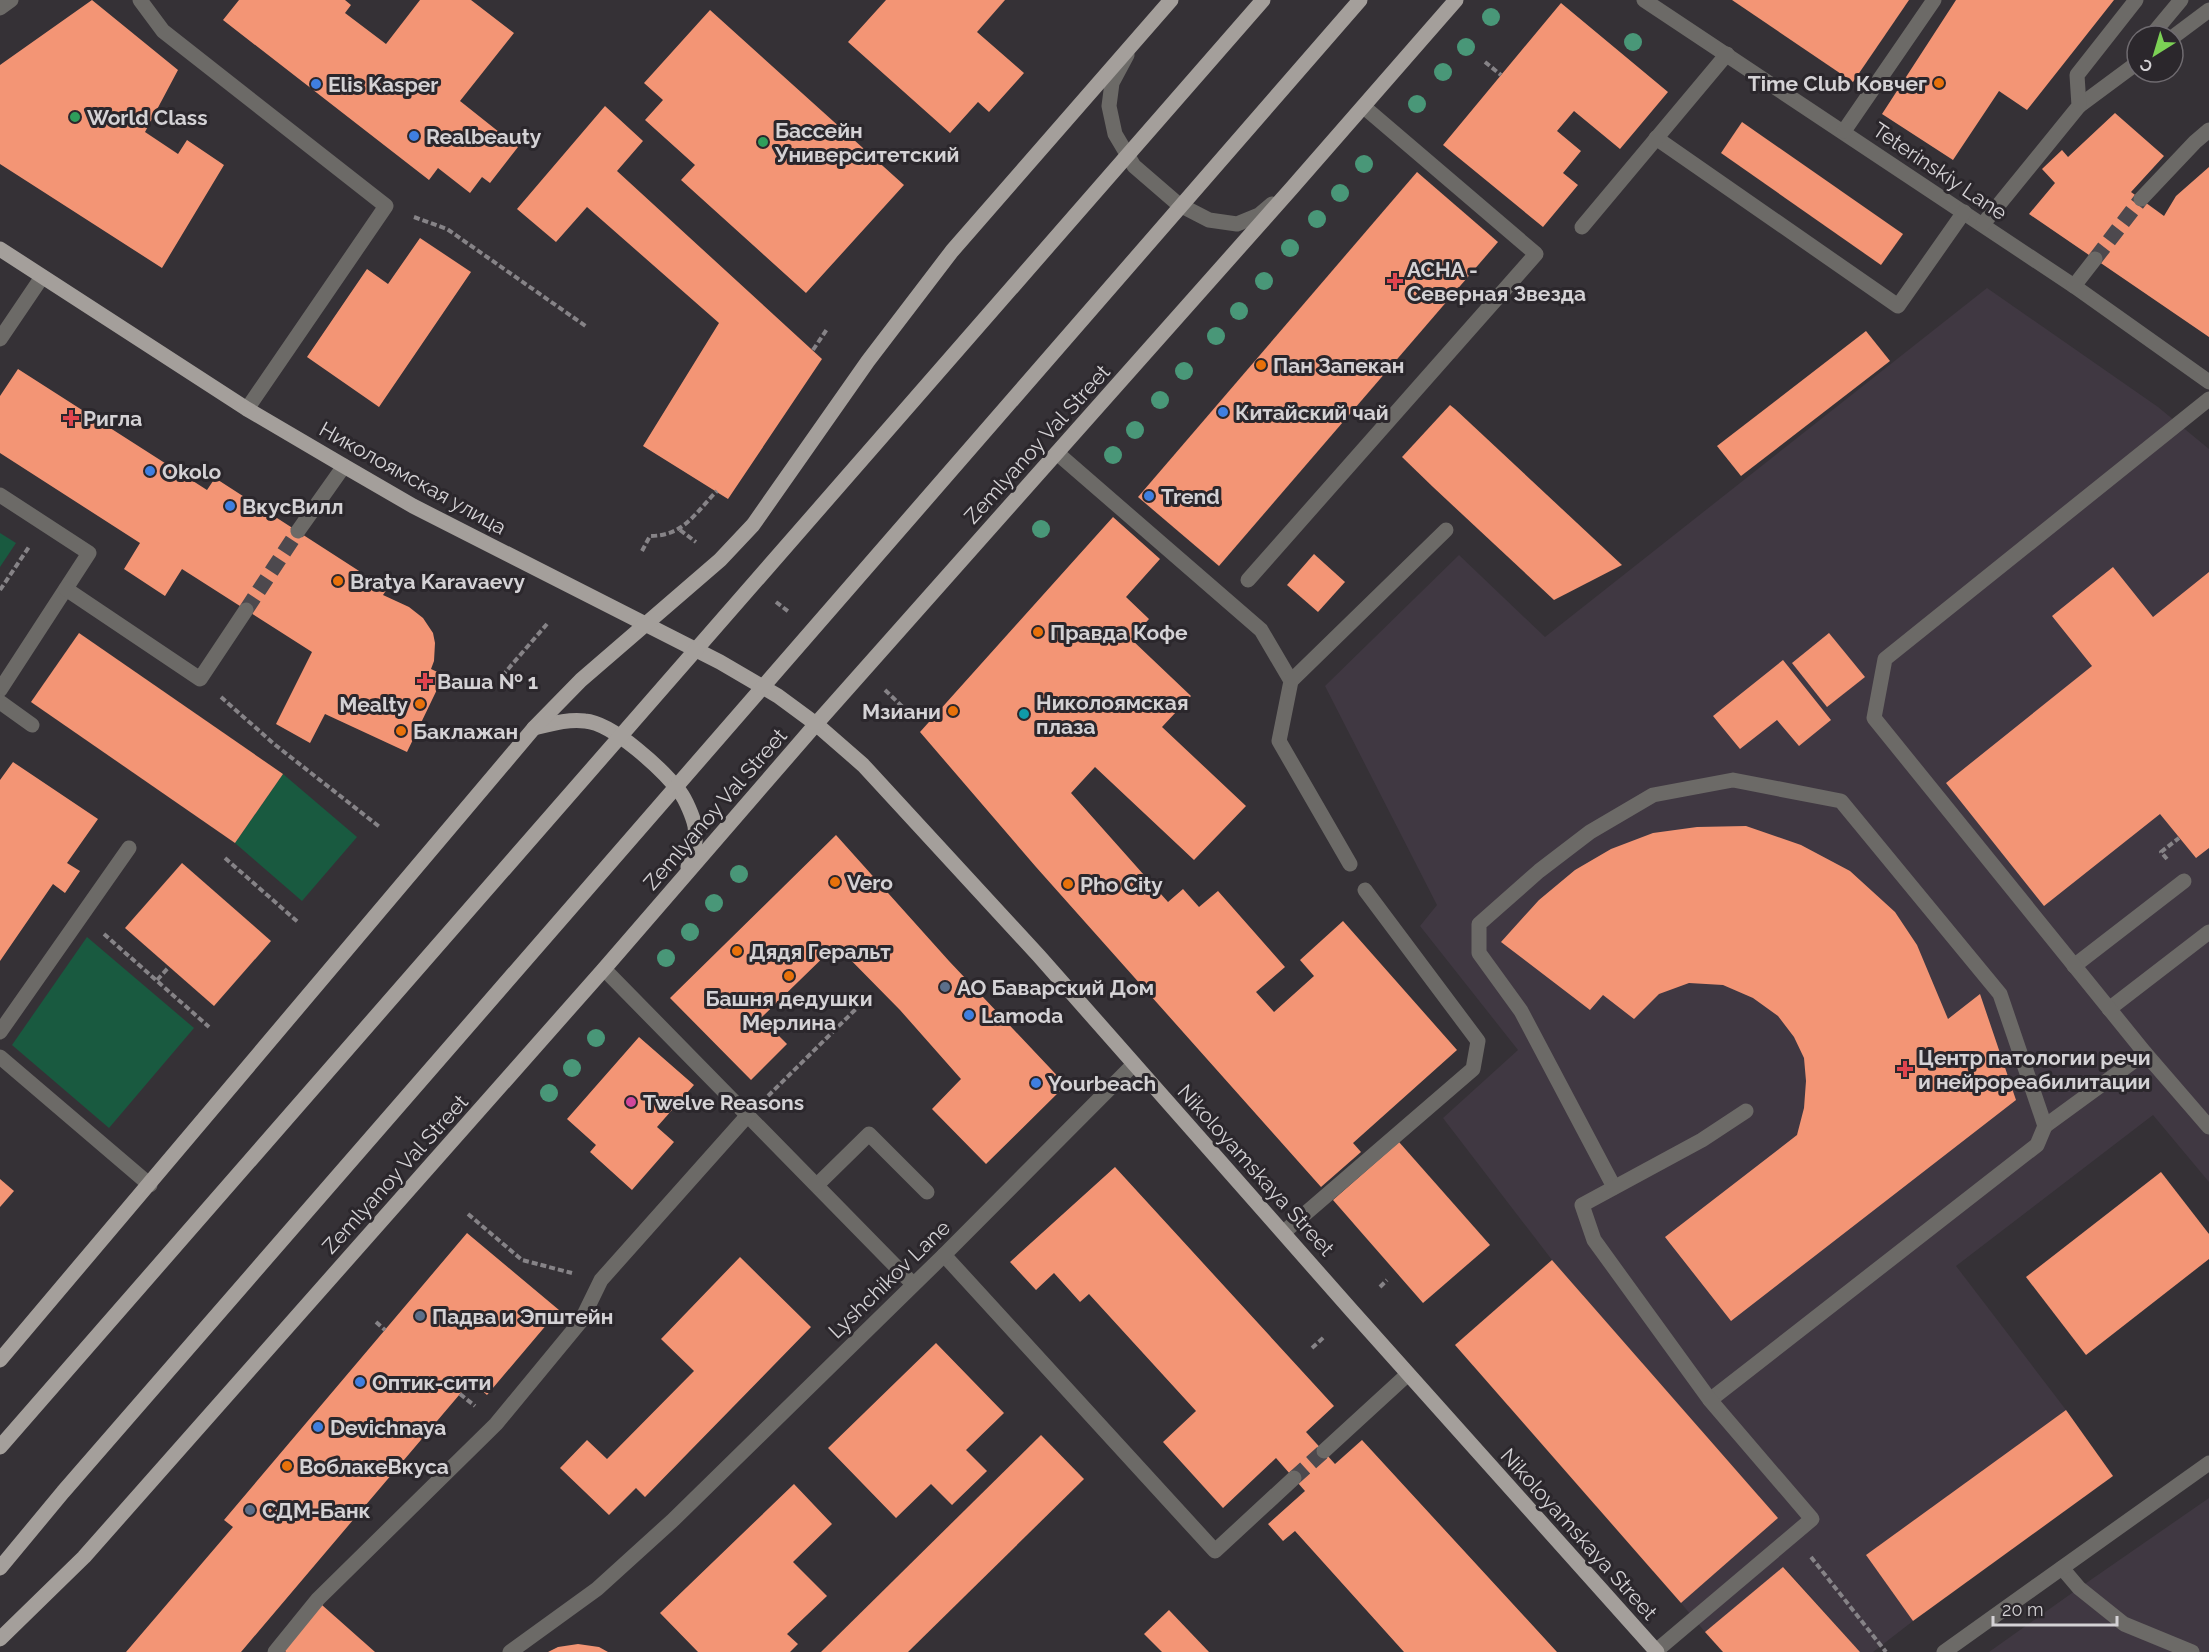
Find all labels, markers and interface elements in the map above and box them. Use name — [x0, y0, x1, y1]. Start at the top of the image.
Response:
north arrow — [2125, 24, 2185, 84]
text: С — [2136, 55, 2156, 76]
place label: Time Club Ковчег — [1748, 71, 1927, 96]
place label: Elis Kasper — [328, 72, 438, 97]
marker: Time Club Ковчег — [1932, 76, 1946, 90]
marker: Elis Kasper — [309, 77, 323, 91]
place label: World Class — [87, 105, 208, 130]
marker: World Class — [68, 110, 82, 124]
street label: Teterinskiy Lane — [1868, 117, 2012, 225]
place label: Бассейн Университетский — [774, 118, 959, 167]
place label: Realbeauty — [426, 124, 542, 149]
marker: Realbeauty — [407, 129, 421, 143]
marker: Бассейн Университетский — [756, 135, 770, 149]
place label: АСНА - Северная Звезда — [1407, 257, 1586, 306]
marker: АСНА - Северная Звезда — [1388, 274, 1402, 288]
place label: Пан Запекан — [1273, 353, 1404, 378]
marker: Пан Запекан — [1254, 358, 1268, 372]
street label: Zemlyanoy Val Street — [959, 359, 1115, 529]
place label: Китайский чай — [1235, 400, 1389, 425]
marker: Китайский чай — [1216, 405, 1230, 419]
place label: Ригла — [83, 406, 142, 431]
marker: Ригла — [64, 411, 78, 425]
street label: Николоямская улица — [315, 416, 511, 540]
place label: Okolo — [162, 459, 221, 484]
marker: Okolo — [143, 464, 157, 478]
place label: Trend — [1161, 484, 1220, 509]
marker: Trend — [1142, 489, 1156, 503]
place label: ВкусВилл — [242, 494, 343, 519]
marker: ВкусВилл — [223, 499, 237, 513]
place label: Bratya Karavaevy — [350, 569, 526, 594]
marker: Bratya Karavaevy — [331, 574, 345, 588]
place label: Правда Кофе — [1050, 620, 1188, 645]
marker: Правда Кофе — [1031, 625, 1045, 639]
place label: Ваша № 1 — [437, 669, 538, 694]
marker: Ваша № 1 — [418, 674, 432, 688]
place label: Николоямская плаза — [1036, 690, 1189, 739]
place label: Mealty — [339, 692, 408, 717]
marker: Mealty — [413, 697, 427, 711]
place label: Мзиани — [862, 699, 941, 724]
marker: Мзиани — [946, 704, 960, 718]
marker: Николоямская плаза — [1017, 707, 1031, 721]
place label: Баклажан — [413, 719, 518, 744]
street label: Zemlyanoy Val Street — [638, 723, 792, 895]
marker: Баклажан — [394, 724, 408, 738]
place label: Vero — [847, 870, 893, 895]
place label: Pho City — [1080, 872, 1163, 897]
marker: Vero — [828, 875, 842, 889]
marker: Pho City — [1061, 877, 1075, 891]
place label: Дядя Геральт — [749, 939, 891, 964]
marker: Дядя Геральт — [730, 944, 744, 958]
marker: Башня дедушки Мерлина — [782, 969, 796, 983]
place label: АО Баварский Дом — [957, 975, 1154, 1000]
marker: АО Баварский Дом — [938, 980, 952, 994]
place label: Башня дедушки Мерлина — [705, 986, 873, 1035]
place label: Lamoda — [981, 1003, 1063, 1028]
marker: Lamoda — [962, 1008, 976, 1022]
place label: Центр патологии речи и нейрореабилитации — [1918, 1045, 2151, 1094]
marker: Центр патологии речи и нейрореабилитации — [1896, 1060, 1914, 1078]
place label: Yourbeach — [1048, 1071, 1156, 1096]
marker: Yourbeach — [1029, 1076, 1043, 1090]
street label: Nikoloyamskaya Street — [1172, 1079, 1340, 1261]
street label: Zemlyanoy Val Street — [317, 1089, 473, 1259]
place label: Twelve Reasons — [643, 1090, 804, 1115]
marker: Twelve Reasons — [624, 1095, 638, 1109]
street label: Lyshchikov Lane — [823, 1215, 955, 1343]
place label: Падва и Эпштейн — [432, 1304, 613, 1329]
marker: Падва и Эпштейн — [413, 1309, 427, 1323]
place label: Оптик-сити — [372, 1370, 491, 1395]
marker: Оптик-сити — [353, 1375, 367, 1389]
place label: Devichnaya — [330, 1415, 446, 1440]
marker: Devichnaya — [311, 1420, 325, 1434]
street label: Nikoloyamskaya Street — [1495, 1443, 1663, 1625]
place label: ВоблакеВкуса — [299, 1454, 449, 1479]
marker: ВоблакеВкуса — [280, 1459, 294, 1473]
place label: СДМ-Банк — [262, 1498, 371, 1523]
marker: СДМ-Банк — [243, 1503, 257, 1517]
scale bar — [1993, 1589, 2118, 1627]
text: 20 m — [2002, 1599, 2044, 1620]

